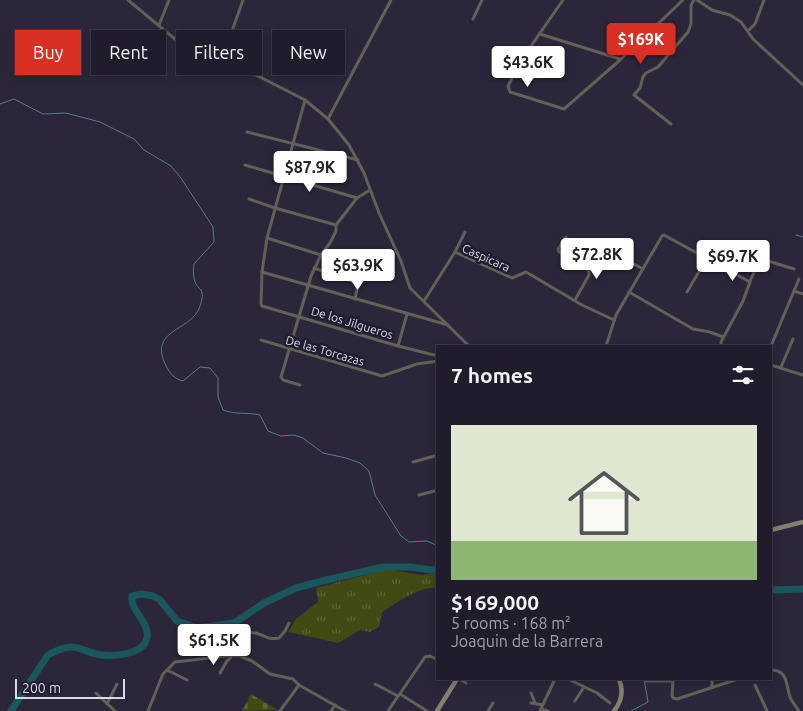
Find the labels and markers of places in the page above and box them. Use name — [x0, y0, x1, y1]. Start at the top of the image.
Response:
pin: $169K — [606, 22, 676, 65]
pin: $43.6K — [487, 46, 569, 88]
pin: $87.9K — [269, 150, 351, 193]
pin: $72.8K — [556, 238, 638, 280]
pin: $69.7K — [692, 240, 774, 282]
pin: $63.9K — [317, 248, 399, 291]
pin: $61.5K — [173, 624, 255, 666]

